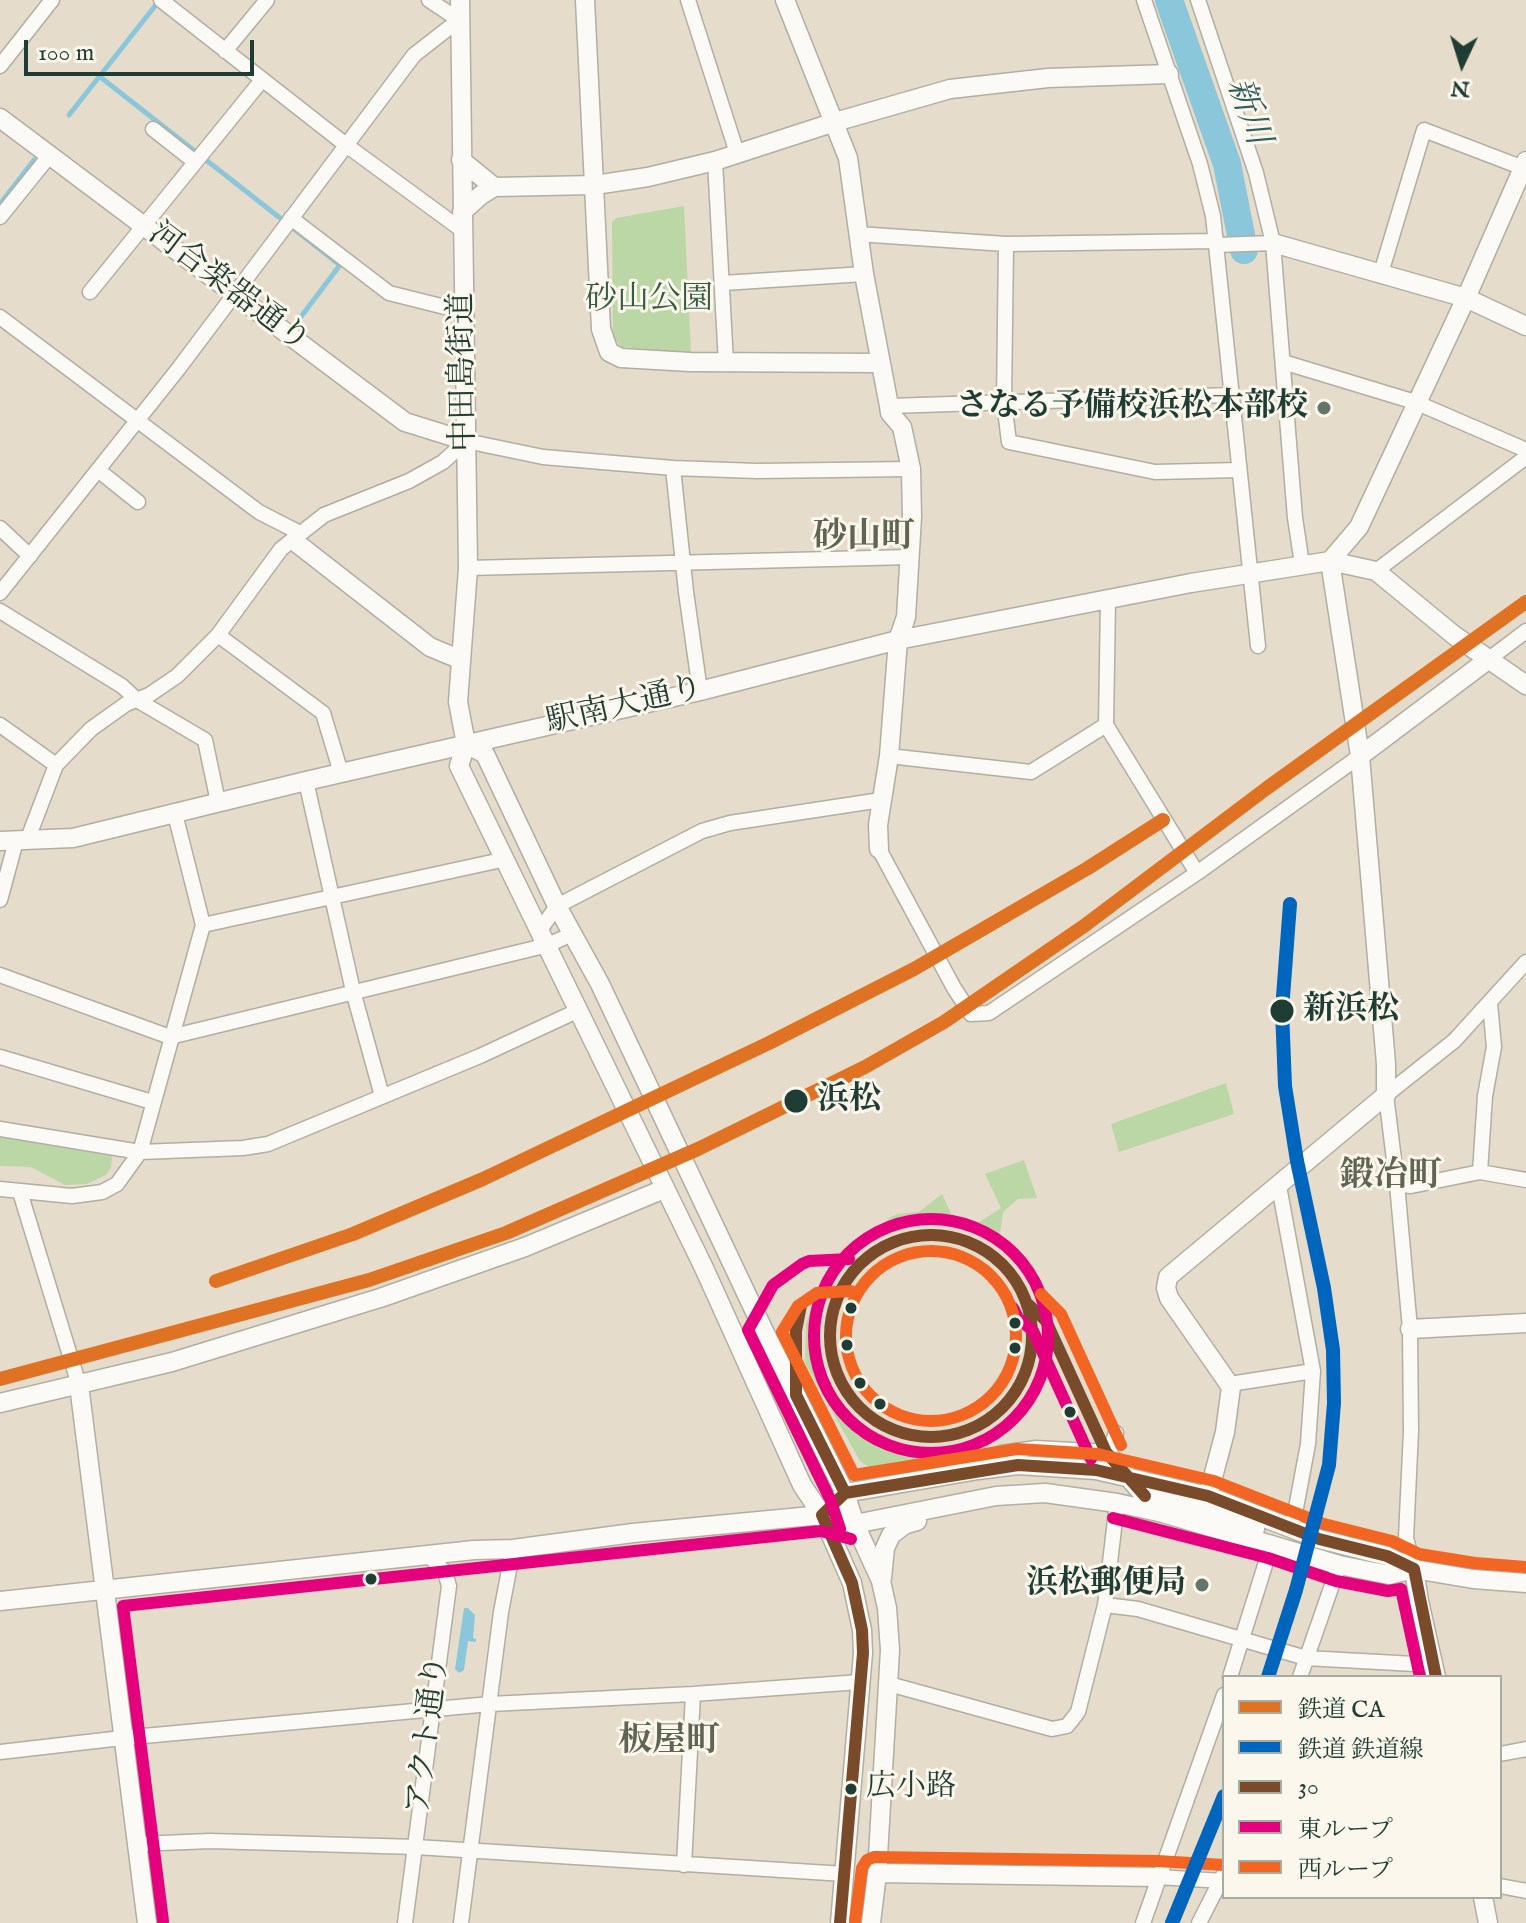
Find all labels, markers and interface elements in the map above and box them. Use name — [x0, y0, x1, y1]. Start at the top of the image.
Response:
scale bar — [28, 24, 258, 74]
north arrow — [1422, 24, 1502, 104]
text: 100 m — [38, 38, 94, 69]
water label: 新川 — [1216, 73, 1276, 151]
text: N — [1450, 73, 1471, 103]
street label: 河合楽器通り — [140, 216, 316, 362]
park label: 砂山公園 — [585, 282, 713, 320]
street label: 中田島街道 — [444, 292, 486, 452]
place label: さなる予備校浜松本部校 — [956, 389, 1308, 427]
marker: さなる予備校浜松本部校 — [1315, 399, 1333, 417]
district label: 砂山町 — [813, 519, 915, 559]
street label: 駅南大通り — [543, 670, 707, 744]
place label: 新浜松 — [1303, 992, 1399, 1030]
marker: 新浜松 — [1268, 997, 1296, 1025]
place label: 浜松 — [817, 1082, 881, 1120]
marker: 浜松 — [782, 1087, 810, 1115]
district label: 鍛冶町 — [1340, 1158, 1442, 1198]
unlabelled marker — [843, 1300, 859, 1316]
unlabelled marker — [1007, 1315, 1023, 1331]
unlabelled marker — [839, 1337, 855, 1353]
unlabelled marker — [1007, 1340, 1023, 1356]
unlabelled marker — [852, 1375, 868, 1391]
unlabelled marker — [872, 1396, 888, 1412]
unlabelled marker — [1062, 1404, 1078, 1420]
place label: 浜松郵便局 — [1026, 1566, 1186, 1604]
unlabelled marker — [363, 1571, 379, 1587]
marker: 浜松郵便局 — [1193, 1576, 1211, 1594]
street label: アクト通り — [401, 1653, 459, 1817]
legend — [1222, 1675, 1502, 1899]
text: 鉄道 CA — [1298, 1695, 1385, 1726]
district label: 板屋町 — [618, 1723, 720, 1763]
text: 鉄道 鉄道線 — [1298, 1735, 1423, 1766]
place label: 広小路 — [866, 1771, 956, 1807]
text: 30 — [1298, 1772, 1319, 1803]
marker: 広小路 — [843, 1781, 859, 1797]
text: 東ループ — [1298, 1815, 1393, 1846]
text: 西ループ — [1298, 1855, 1393, 1886]

